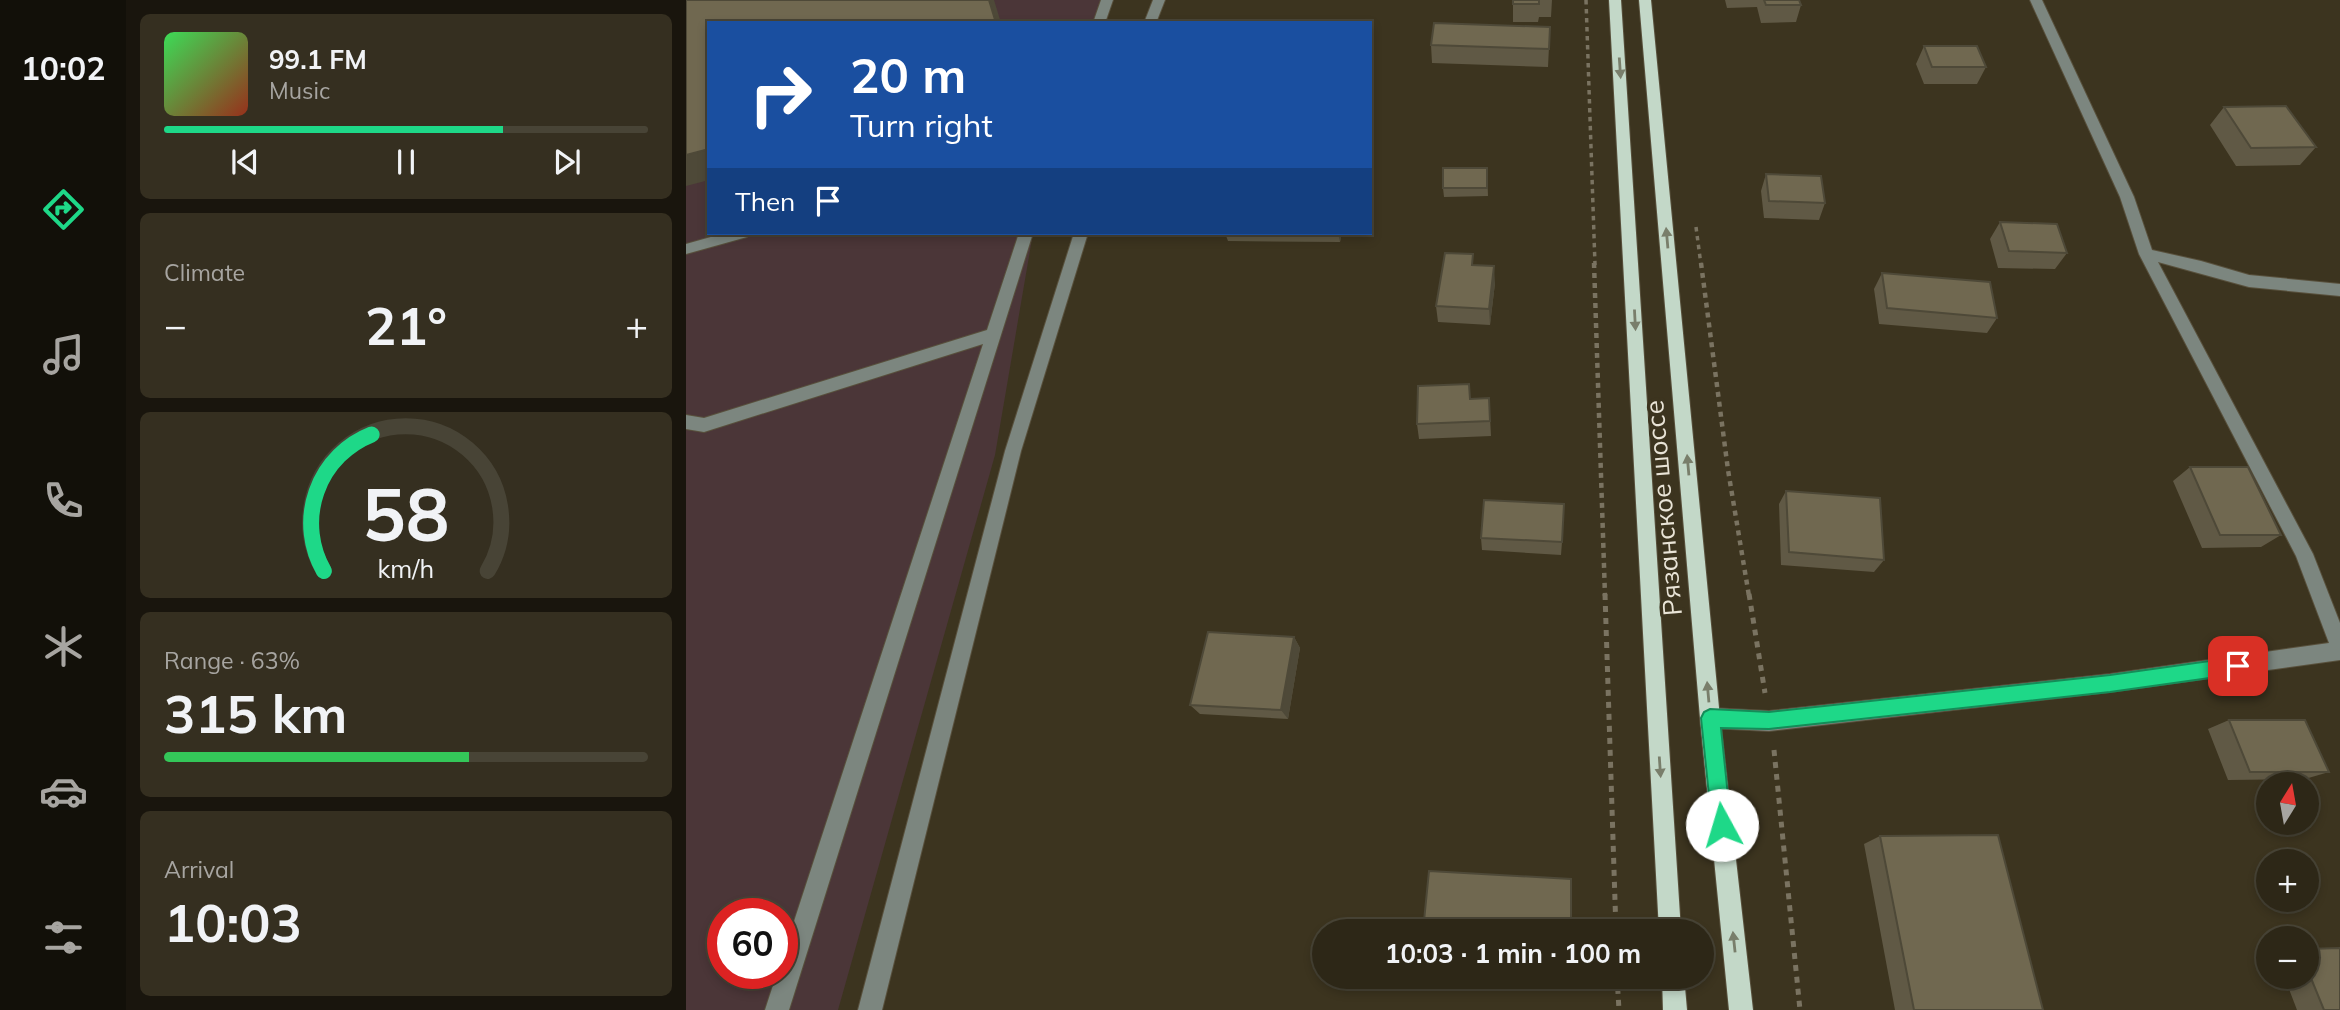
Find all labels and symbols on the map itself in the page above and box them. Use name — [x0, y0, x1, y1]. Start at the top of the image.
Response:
one-way arrow — [1614, 57, 1625, 79]
one-way arrow — [1661, 227, 1672, 249]
one-way arrow — [1629, 309, 1640, 331]
street label: Рязанское шоссе — [1637, 399, 1689, 617]
one-way arrow — [1682, 454, 1693, 476]
pin — [2208, 636, 2268, 696]
one-way arrow — [1702, 680, 1713, 702]
one-way arrow — [1655, 756, 1666, 778]
north arrow — [2256, 772, 2319, 835]
position arrow — [1685, 788, 1759, 862]
speed limit sign: 60 — [707, 898, 798, 989]
one-way arrow — [1729, 931, 1740, 953]

